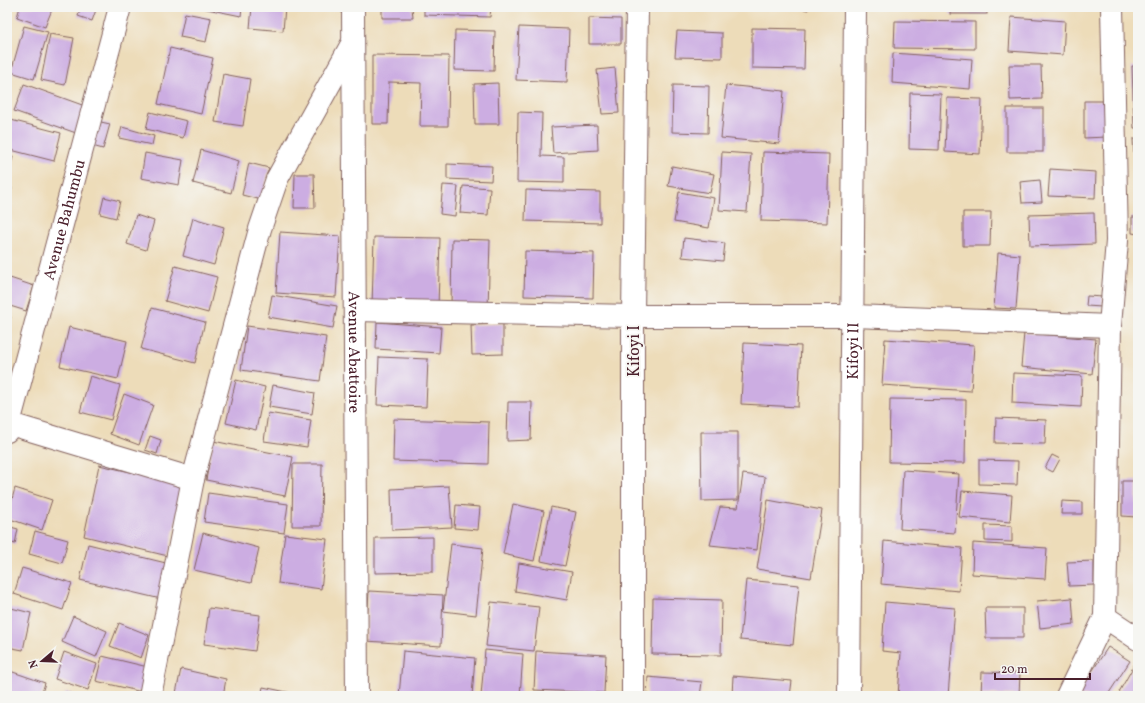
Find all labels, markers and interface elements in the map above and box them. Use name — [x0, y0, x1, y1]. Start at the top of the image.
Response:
street label: Avenue Bahumbu — [39, 157, 92, 283]
street label: Avenue Abattoire — [342, 291, 364, 413]
street label: Kifoyi II — [843, 322, 865, 380]
street label: Kifoyi I — [624, 325, 646, 377]
north arrow — [22, 641, 62, 681]
scale bar — [995, 655, 1090, 681]
text: N — [26, 658, 42, 670]
text: 20 m — [1001, 662, 1028, 678]

